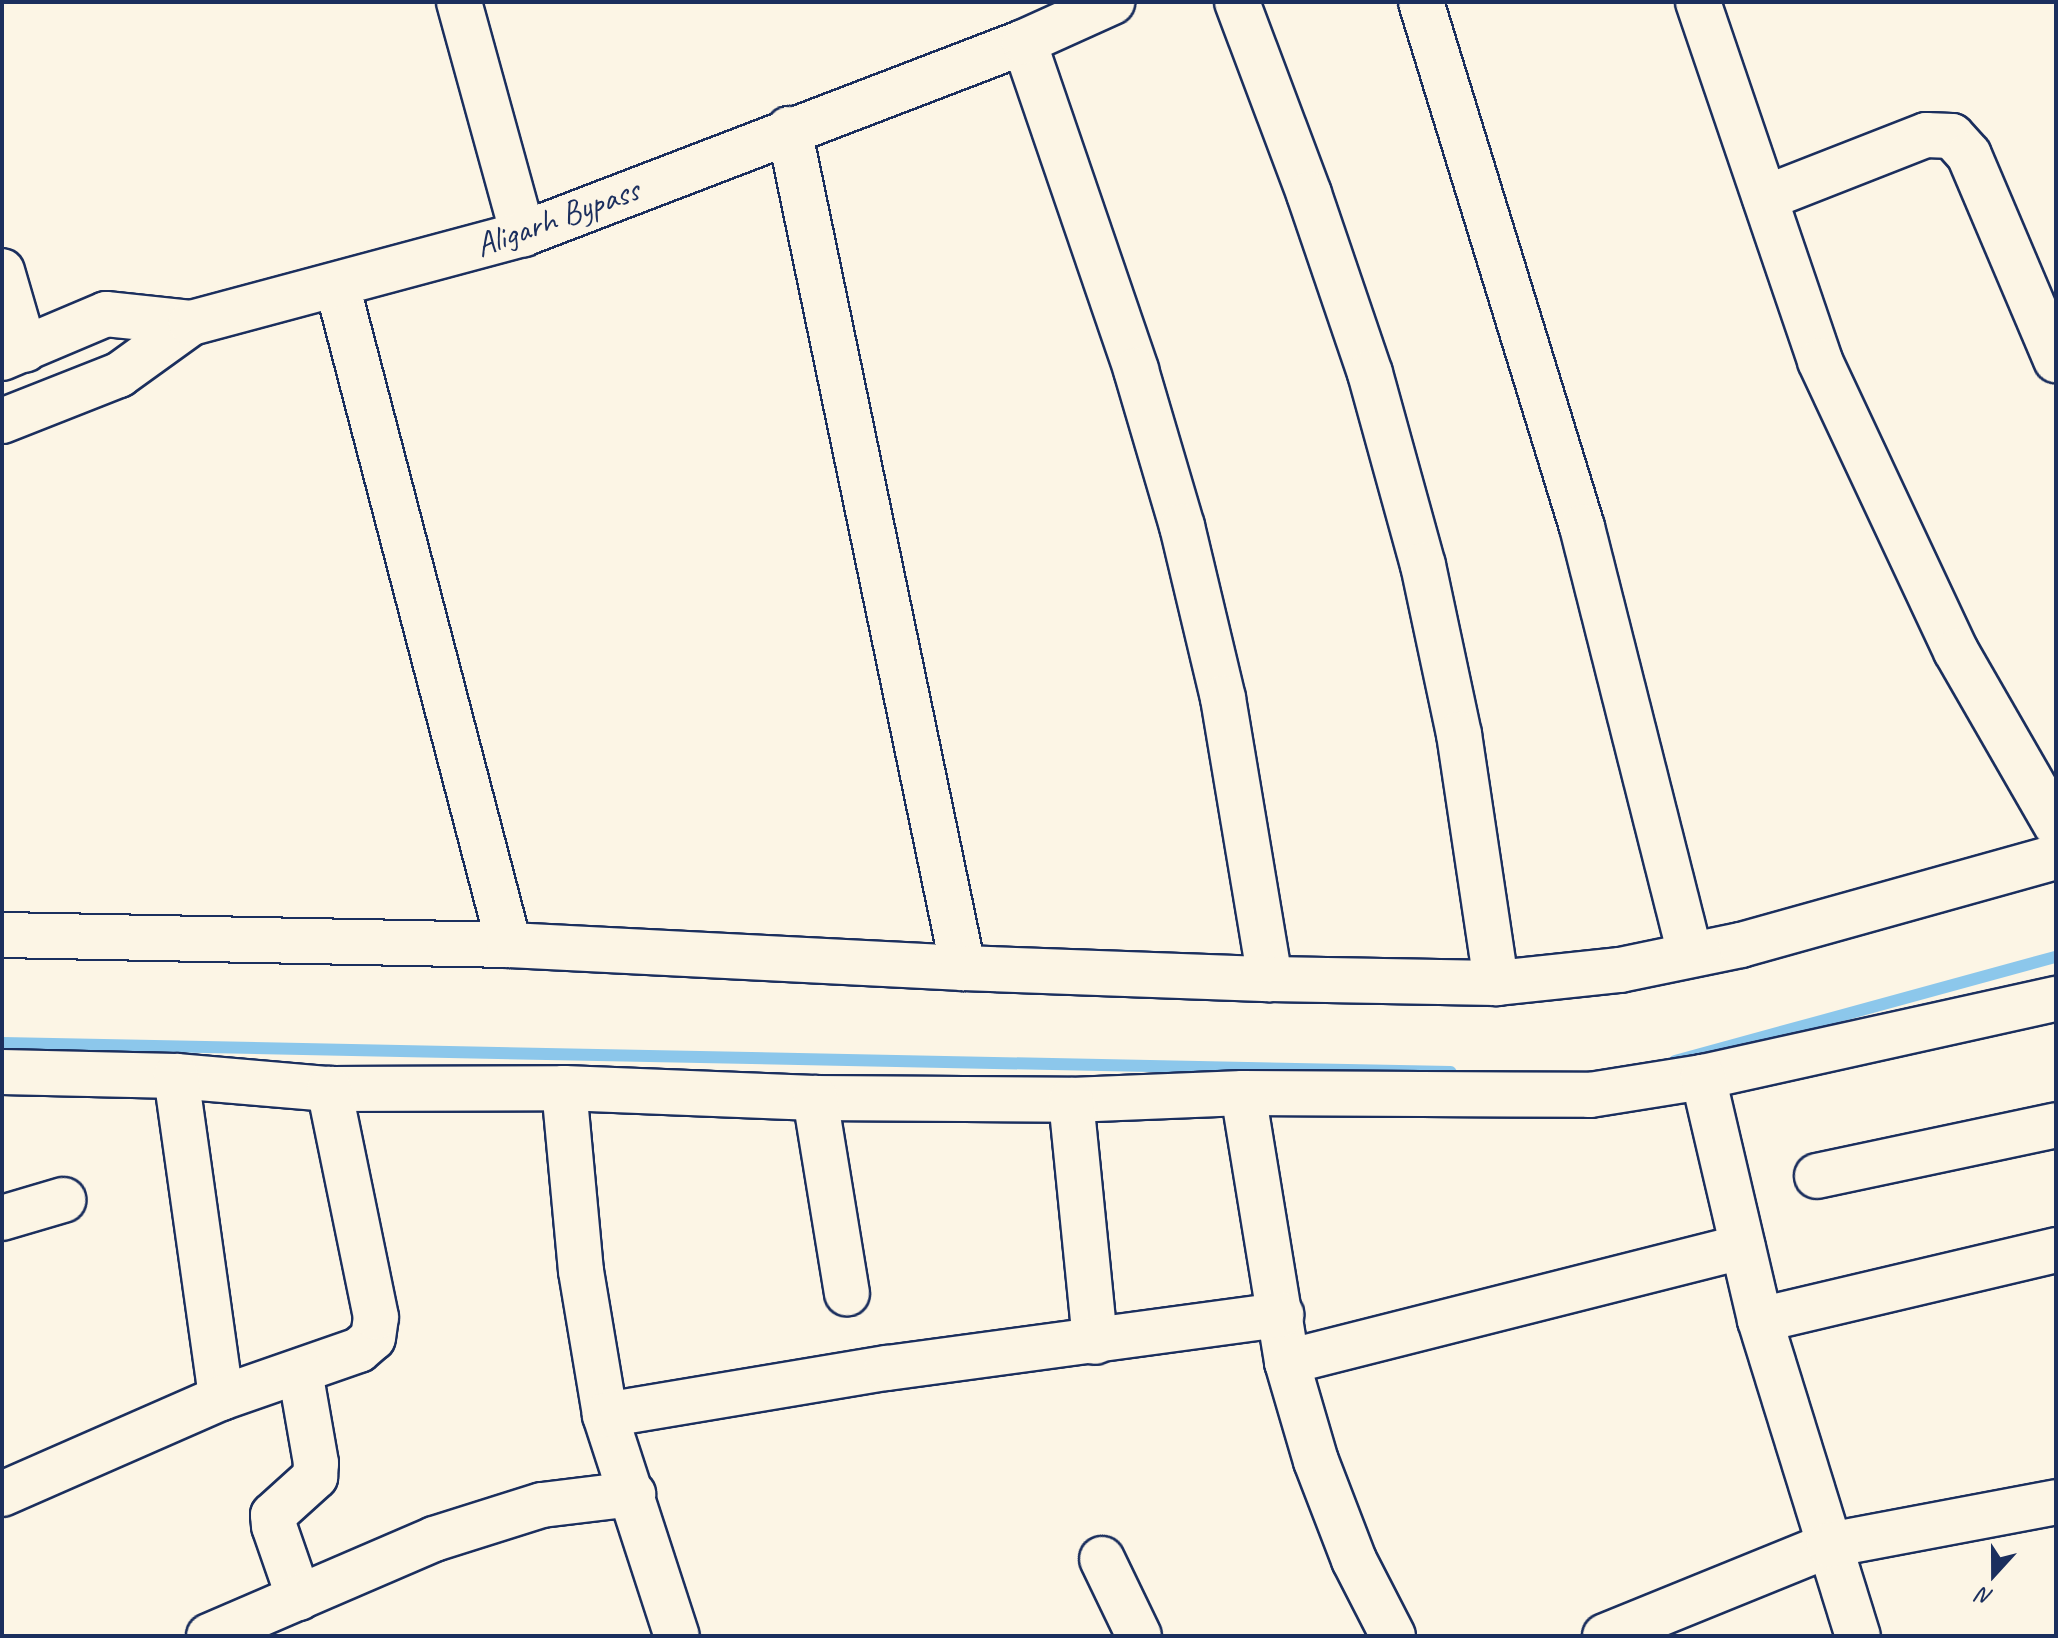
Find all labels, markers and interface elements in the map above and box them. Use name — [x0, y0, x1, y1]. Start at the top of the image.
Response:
street label: Aligarh Bypass — [470, 169, 644, 265]
north arrow — [1954, 1534, 2034, 1614]
text: N — [1974, 1581, 1997, 1612]

